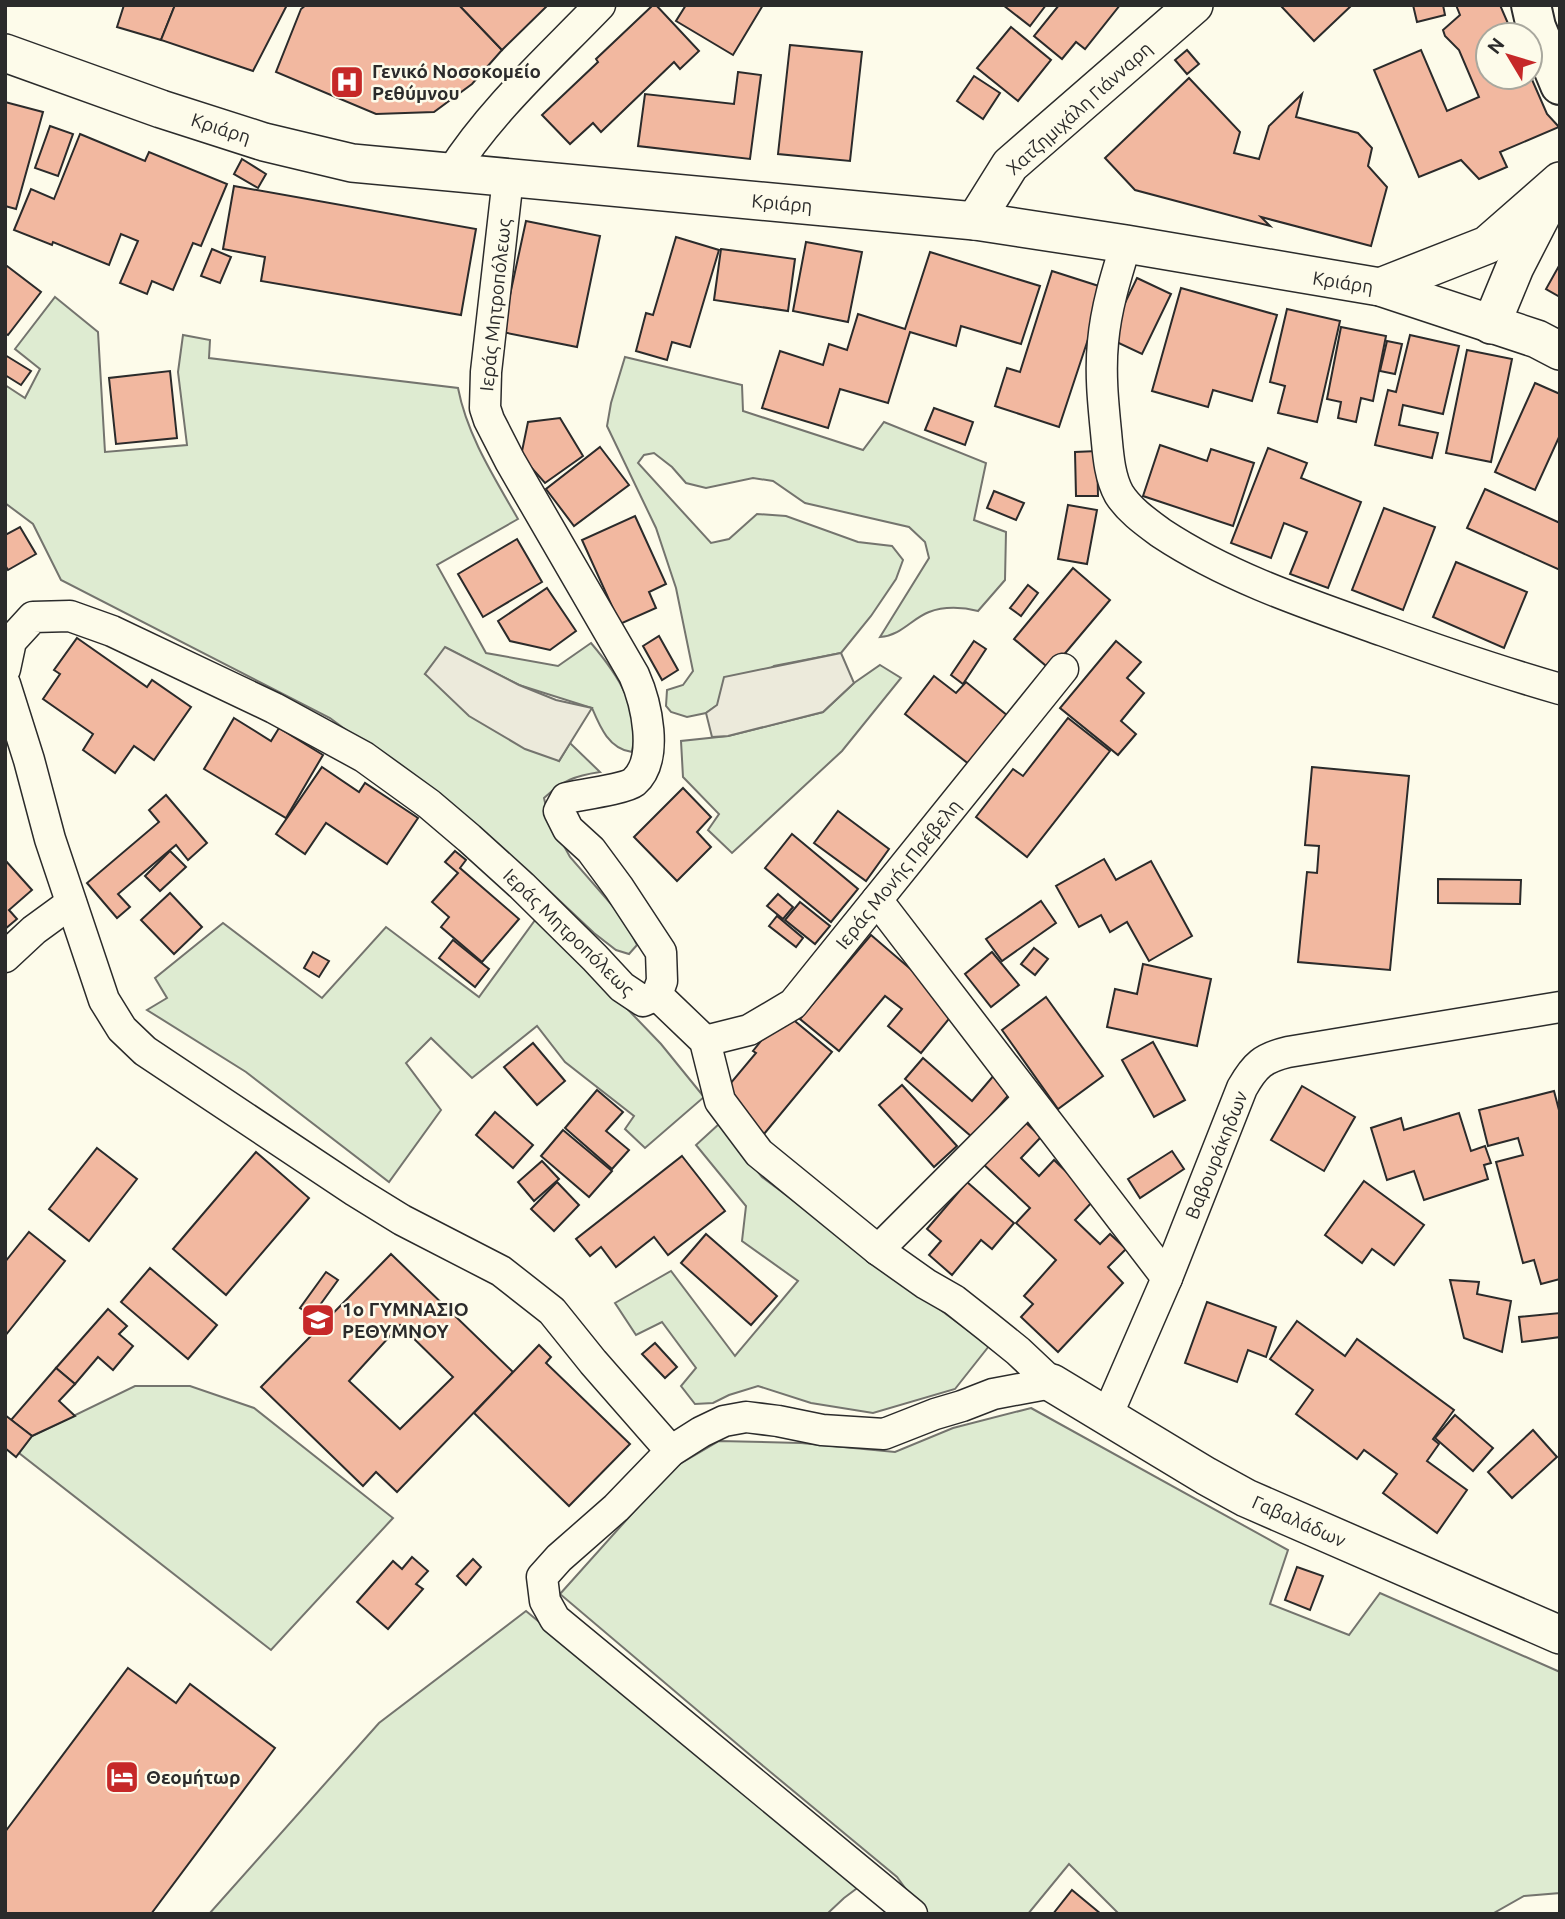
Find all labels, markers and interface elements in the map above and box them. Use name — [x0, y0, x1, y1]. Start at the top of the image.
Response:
north arrow — [1474, 21, 1544, 91]
text: N — [1483, 33, 1509, 58]
street label: Χατζημιχάλη Γιάνναρη — [1002, 37, 1156, 179]
place label: Γενικό Νοσοκομείο Ρεθύμνου — [372, 60, 541, 104]
hospital icon: Γενικό Νοσοκομείο Ρεθύμνου — [328, 63, 366, 101]
street label: Κριάρη — [189, 108, 253, 148]
street label: Κριάρη — [751, 189, 813, 217]
street label: Ιεράς Μητροπόλεως — [475, 217, 515, 392]
street label: Κριάρη — [1311, 266, 1375, 298]
street label: Ιεράς Μονής Πρέβελη — [831, 795, 965, 953]
street label: Ιεράς Μητροπόλεως — [499, 864, 639, 1000]
street label: Βαβουράκηδων — [1180, 1088, 1252, 1222]
place label: 1ο ΓΥΜΝΑΣΙΟ ΡΕΘΥΜΝΟΥ — [342, 1298, 469, 1342]
school or university icon: 1ο ΓΥΜΝΑΣΙΟ ΡΕΘΥΜΝΟΥ — [299, 1301, 337, 1339]
street label: Γαβαλάδων — [1249, 1491, 1349, 1551]
hotel icon: Θεομήτωρ — [103, 1758, 141, 1796]
place label: Θεομήτωρ — [146, 1766, 240, 1788]

